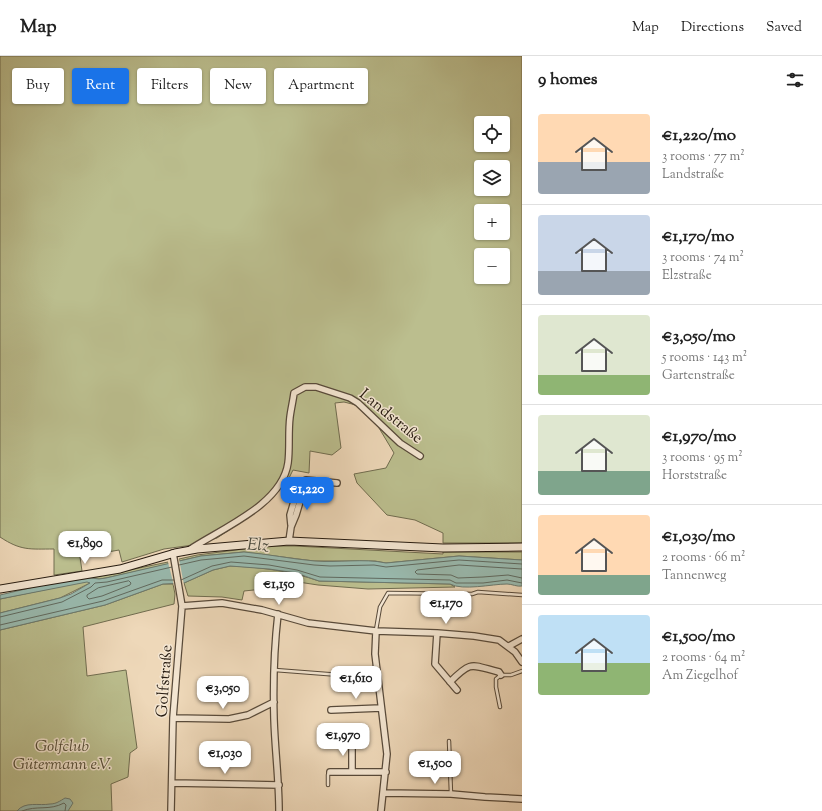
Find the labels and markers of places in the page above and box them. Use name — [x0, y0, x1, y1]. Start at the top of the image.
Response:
pin: €1,220 — [274, 477, 340, 511]
pin: €1,890 — [52, 531, 118, 565]
pin: €1,150 — [246, 572, 312, 606]
pin: €1,170 — [413, 591, 479, 625]
pin: €1,610 — [323, 666, 389, 700]
pin: €3,050 — [190, 676, 256, 710]
pin: €1,970 — [310, 723, 376, 757]
pin: €1,030 — [192, 741, 258, 775]
pin: €1,500 — [402, 751, 468, 785]

